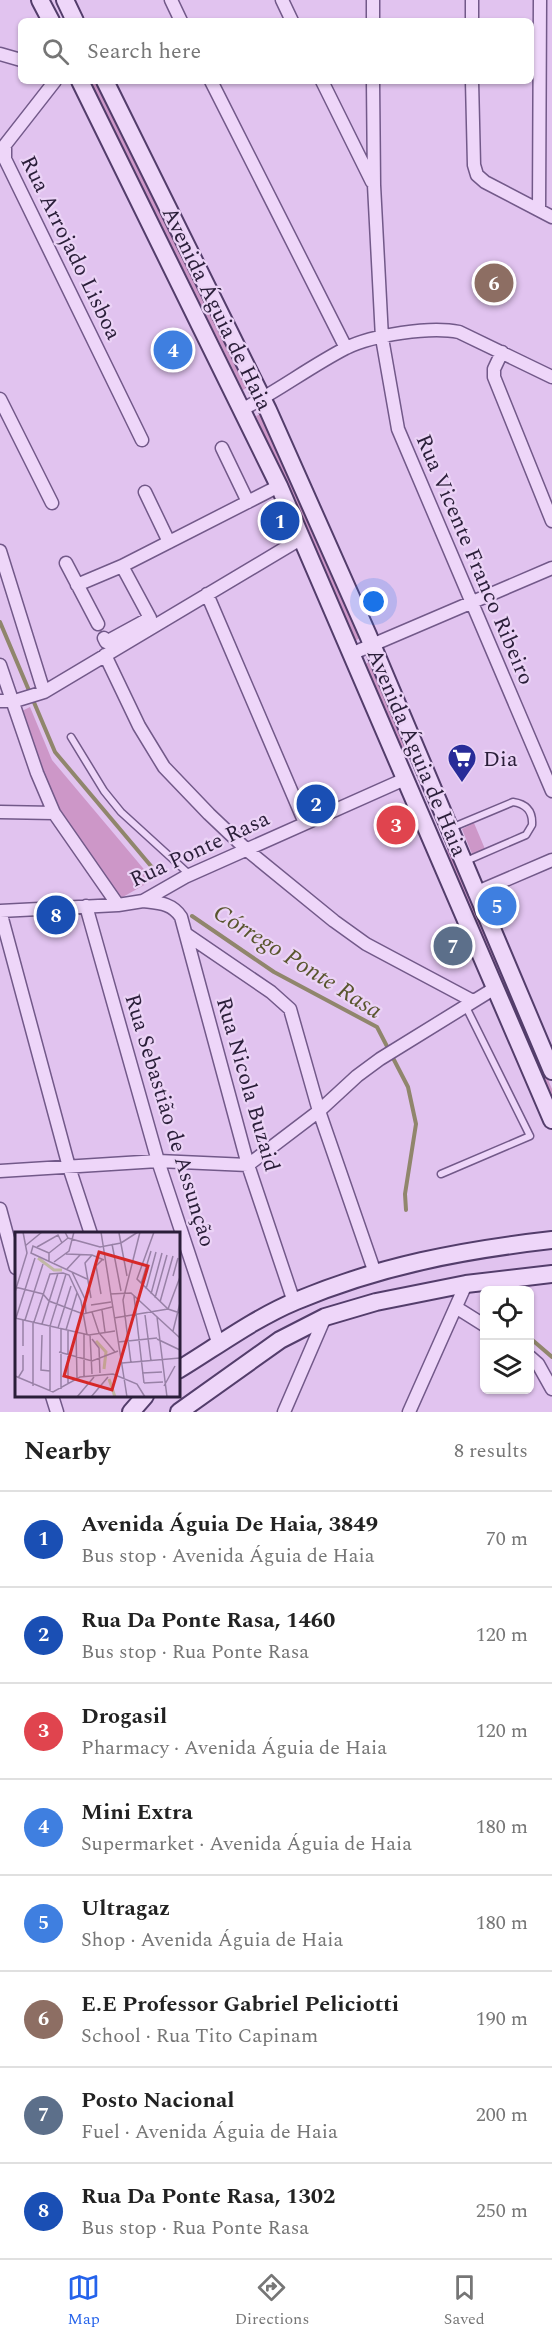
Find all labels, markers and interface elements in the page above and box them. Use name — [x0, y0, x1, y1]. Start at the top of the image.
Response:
search box — [18, 18, 534, 84]
icon: search — [39, 35, 72, 68]
text: Search here — [87, 35, 201, 68]
street label: Rua Arrojado Lisboa — [12, 150, 130, 346]
street label: Avenida Águia de Haia — [153, 201, 281, 416]
pin: 6 — [474, 260, 514, 306]
pin: 4 — [154, 328, 192, 372]
street label: Rua Vicente Franco Ribeiro — [407, 429, 542, 690]
pin: 1 — [260, 498, 300, 544]
your location — [359, 587, 388, 616]
street label: Avenida Águia de Haia — [358, 643, 476, 862]
supermarket icon: Dia — [446, 742, 478, 784]
place label: Dia — [483, 743, 518, 776]
pin: 2 — [296, 782, 336, 826]
street label: Rua Ponte Rasa — [124, 802, 275, 896]
pin: 3 — [376, 802, 416, 848]
pin: 5 — [478, 884, 516, 928]
pin: 8 — [36, 892, 76, 938]
water label: Córrego Ponte Rasa — [206, 895, 389, 1028]
pin: 7 — [434, 924, 472, 968]
street label: Rua Sebastião de Assunção — [115, 990, 224, 1251]
street label: Rua Nicola Buzaid — [207, 993, 288, 1176]
inset map — [15, 1232, 180, 1397]
map controls — [480, 1286, 534, 1394]
button: locate — [480, 1286, 534, 1340]
button: layers — [480, 1340, 534, 1394]
text: Nearby — [24, 1431, 110, 1471]
text: 8 results — [454, 1436, 528, 1466]
text: Avenida Águia De Haia, 3849 — [81, 1508, 378, 1541]
text: 1 — [38, 1524, 49, 1554]
text: 70 m — [486, 1524, 528, 1554]
text: Bus stop · Avenida Águia de Haia — [81, 1541, 375, 1571]
text: Rua Da Ponte Rasa, 1460 — [81, 1604, 335, 1637]
text: 2 — [38, 1620, 49, 1650]
text: 120 m — [476, 1620, 528, 1650]
text: Bus stop · Rua Ponte Rasa — [81, 1637, 309, 1667]
text: Drogasil — [81, 1700, 167, 1733]
text: 3 — [38, 1716, 49, 1746]
text: 120 m — [476, 1716, 528, 1746]
text: Pharmacy · Avenida Águia de Haia — [81, 1733, 387, 1763]
text: Mini Extra — [81, 1796, 193, 1829]
text: 4 — [38, 1812, 49, 1842]
text: 180 m — [476, 1812, 528, 1842]
text: Supermarket · Avenida Águia de Haia — [81, 1829, 412, 1859]
text: Ultragaz — [81, 1892, 170, 1925]
text: 5 — [38, 1908, 49, 1938]
text: 180 m — [476, 1908, 528, 1938]
text: Shop · Avenida Águia de Haia — [81, 1925, 343, 1955]
text: E.E Professor Gabriel Peliciotti — [81, 1988, 399, 2021]
text: 6 — [38, 2004, 49, 2034]
text: 190 m — [476, 2004, 528, 2034]
text: School · Rua Tito Capinam — [81, 2021, 318, 2051]
text: Posto Nacional — [81, 2084, 234, 2117]
text: 7 — [38, 2100, 49, 2130]
text: 200 m — [476, 2100, 528, 2130]
text: Fuel · Avenida Águia de Haia — [81, 2117, 338, 2147]
text: Rua Da Ponte Rasa, 1302 — [81, 2180, 335, 2213]
text: 8 — [38, 2196, 49, 2226]
text: 250 m — [476, 2196, 528, 2226]
text: Bus stop · Rua Ponte Rasa — [81, 2213, 309, 2243]
tab: Map — [67, 2271, 100, 2331]
tab: Directions — [235, 2271, 309, 2331]
tab: Saved — [444, 2271, 485, 2331]

